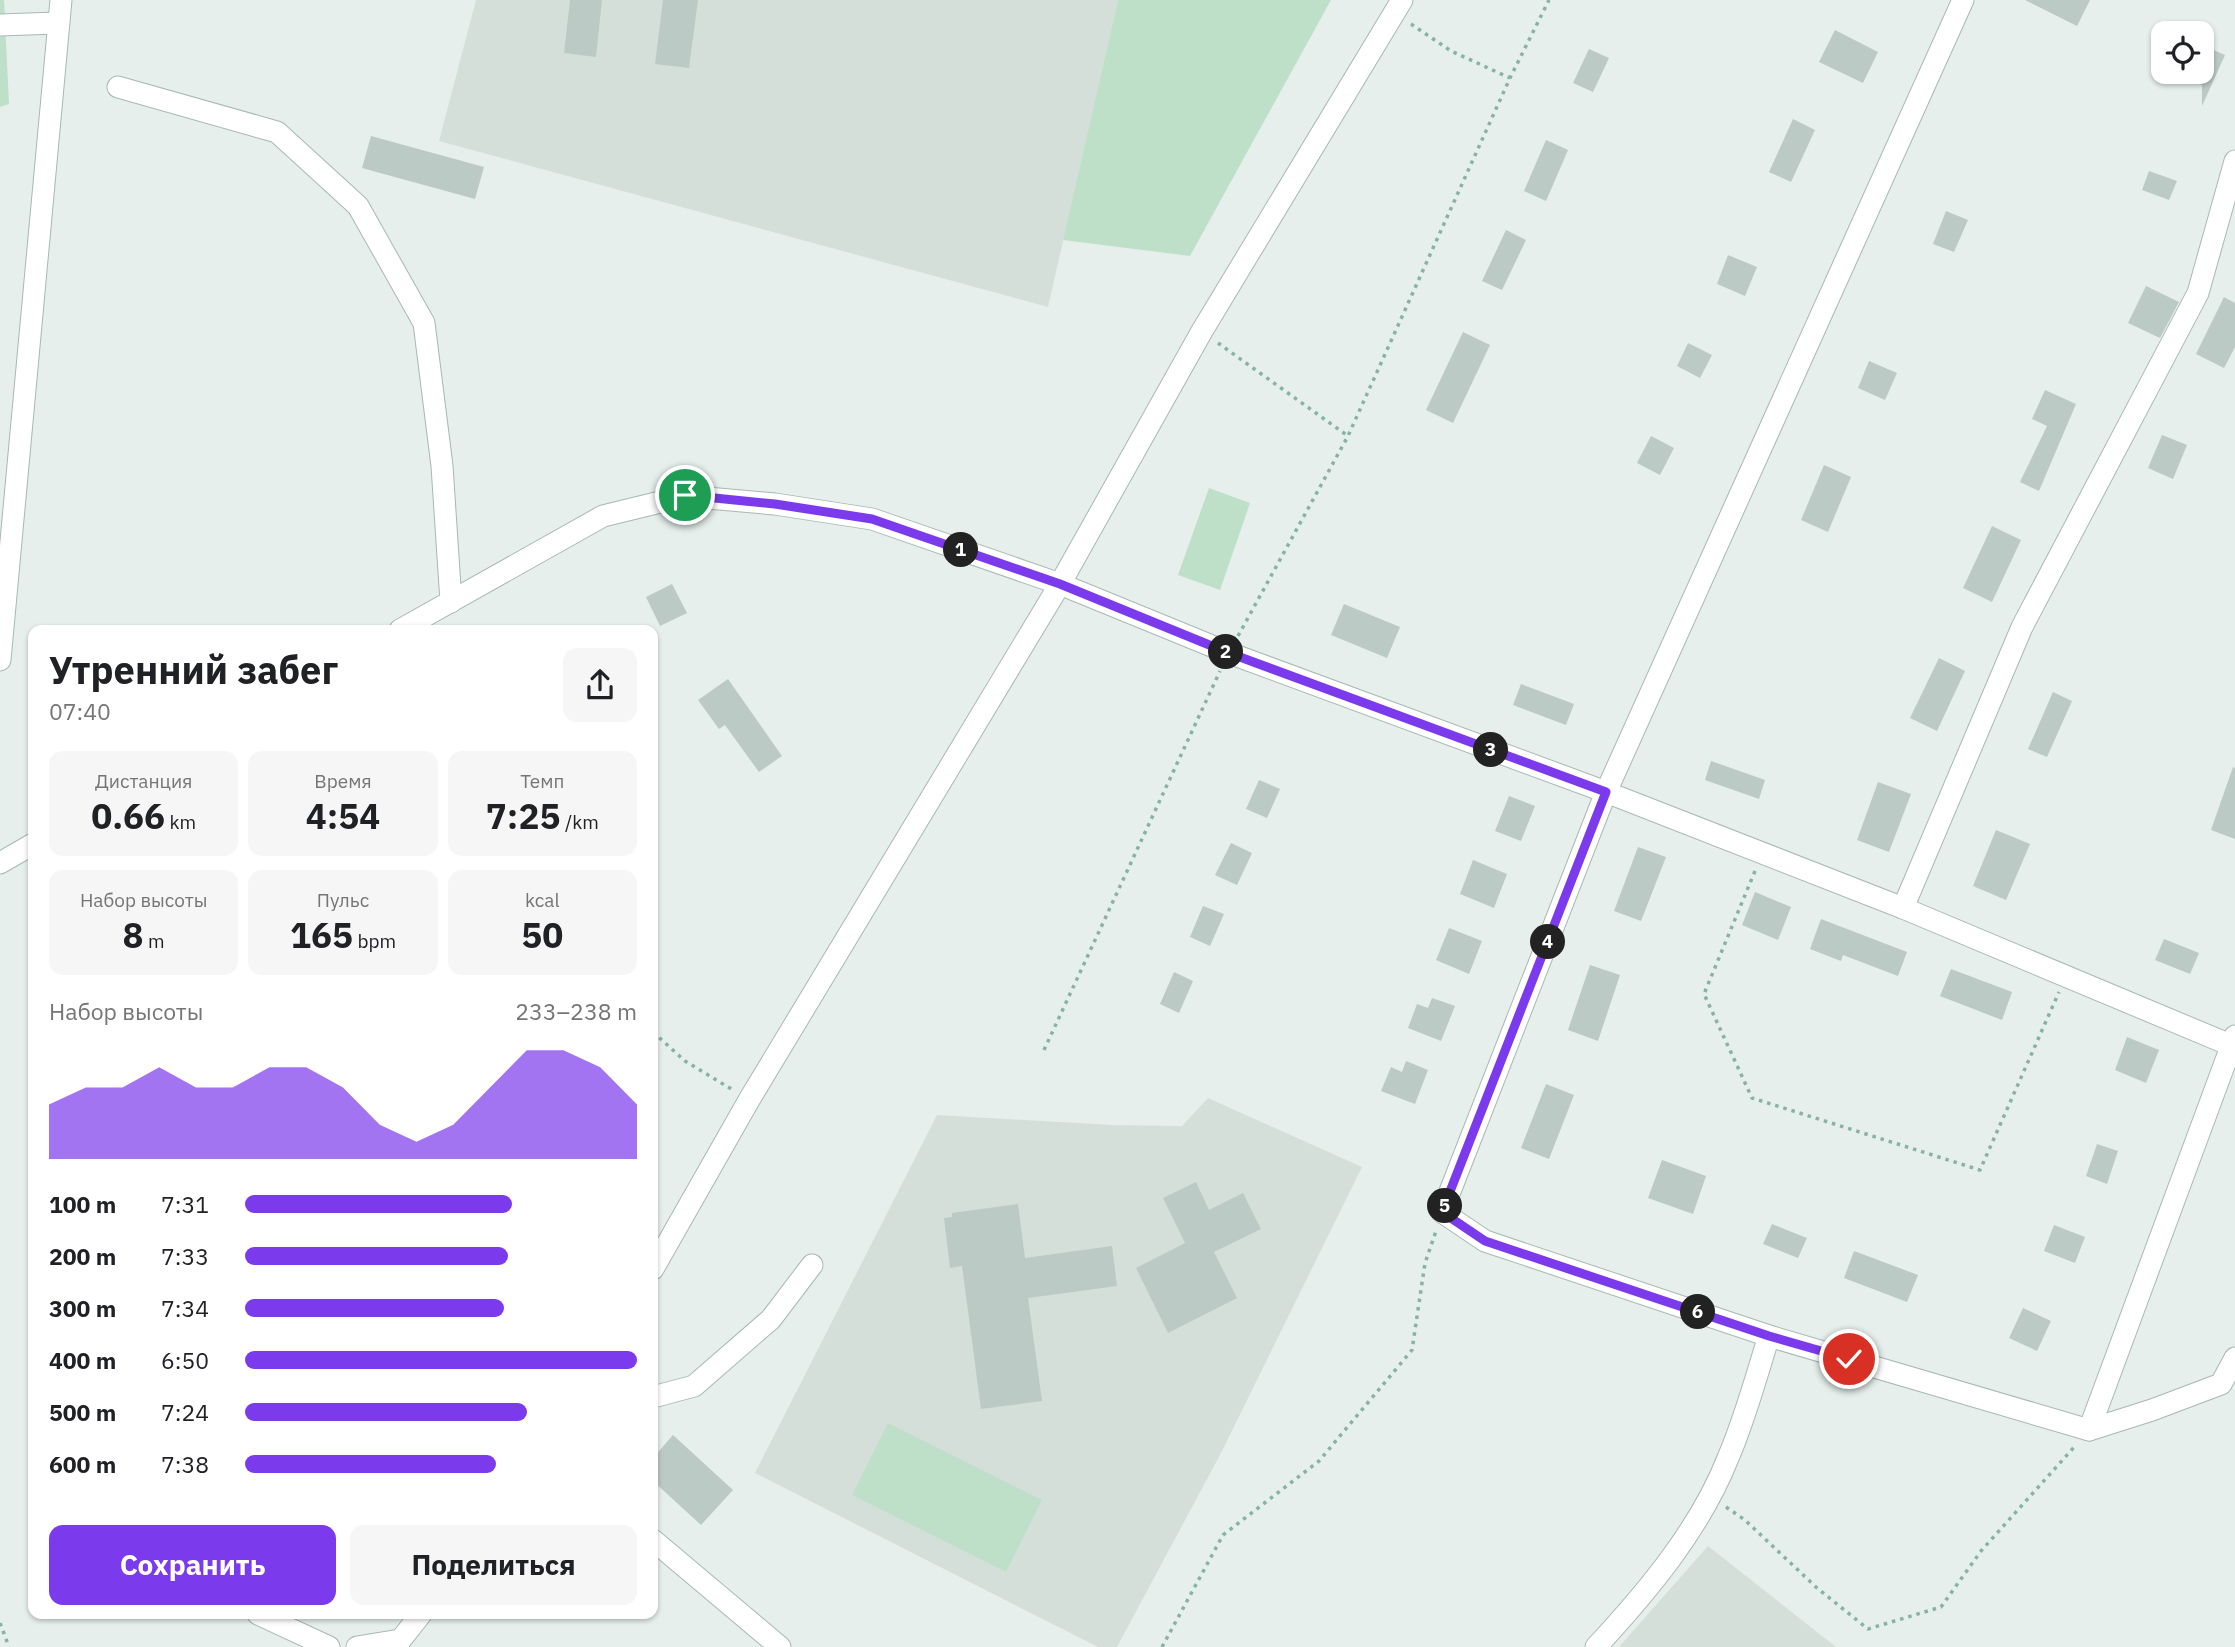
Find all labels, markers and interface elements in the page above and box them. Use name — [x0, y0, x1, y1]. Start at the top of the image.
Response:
map controls — [2151, 21, 2214, 84]
button: locate — [2151, 21, 2214, 84]
pin — [655, 465, 715, 525]
icon: arrive — [666, 476, 704, 514]
pin: 1 — [944, 532, 978, 568]
text: 1 — [955, 537, 966, 561]
pin: 2 — [1208, 634, 1244, 670]
text: 2 — [1220, 639, 1231, 663]
text: Утренний забег — [49, 645, 338, 694]
button: share — [563, 648, 637, 722]
text: 07:40 — [49, 696, 111, 726]
pin: 3 — [1474, 732, 1508, 768]
text: 3 — [1485, 737, 1496, 761]
text: Дистанция — [95, 769, 192, 793]
text: Время — [314, 769, 372, 793]
text: Темп — [520, 769, 564, 793]
text: 0.66 — [91, 793, 165, 839]
text: 4:54 — [306, 793, 380, 839]
text: 7:25 — [486, 793, 560, 839]
text: km — [165, 810, 196, 834]
text: /km — [560, 810, 599, 834]
text: Набор высоты — [80, 888, 207, 912]
text: Пульс — [317, 888, 369, 912]
text: kcal — [525, 888, 560, 912]
text: 8 — [123, 912, 144, 958]
text: 165 — [290, 912, 353, 958]
text: 50 — [521, 912, 563, 958]
pin: 4 — [1530, 925, 1566, 960]
text: m — [144, 929, 165, 953]
text: bpm — [353, 929, 396, 953]
text: 4 — [1542, 929, 1553, 953]
text: Набор высоты — [49, 996, 203, 1026]
text: 233–238 m — [515, 996, 637, 1026]
pin: 5 — [1428, 1188, 1462, 1224]
text: 100 m — [49, 1189, 116, 1219]
text: 7:31 — [161, 1189, 209, 1219]
text: 5 — [1439, 1193, 1450, 1217]
text: 200 m — [49, 1241, 116, 1271]
text: 7:33 — [161, 1241, 209, 1271]
text: 300 m — [49, 1293, 116, 1323]
text: 7:34 — [161, 1293, 209, 1323]
pin: 6 — [1680, 1294, 1716, 1330]
text: 6 — [1692, 1299, 1703, 1323]
pin — [1819, 1329, 1879, 1389]
icon: check — [1830, 1340, 1868, 1378]
text: 400 m — [49, 1345, 116, 1375]
text: 6:50 — [161, 1345, 209, 1375]
text: 500 m — [49, 1397, 116, 1427]
text: 7:24 — [161, 1397, 209, 1427]
text: 600 m — [49, 1449, 116, 1479]
text: 7:38 — [161, 1449, 209, 1479]
button: Сохранить — [49, 1525, 336, 1605]
button: Поделиться — [350, 1525, 637, 1605]

